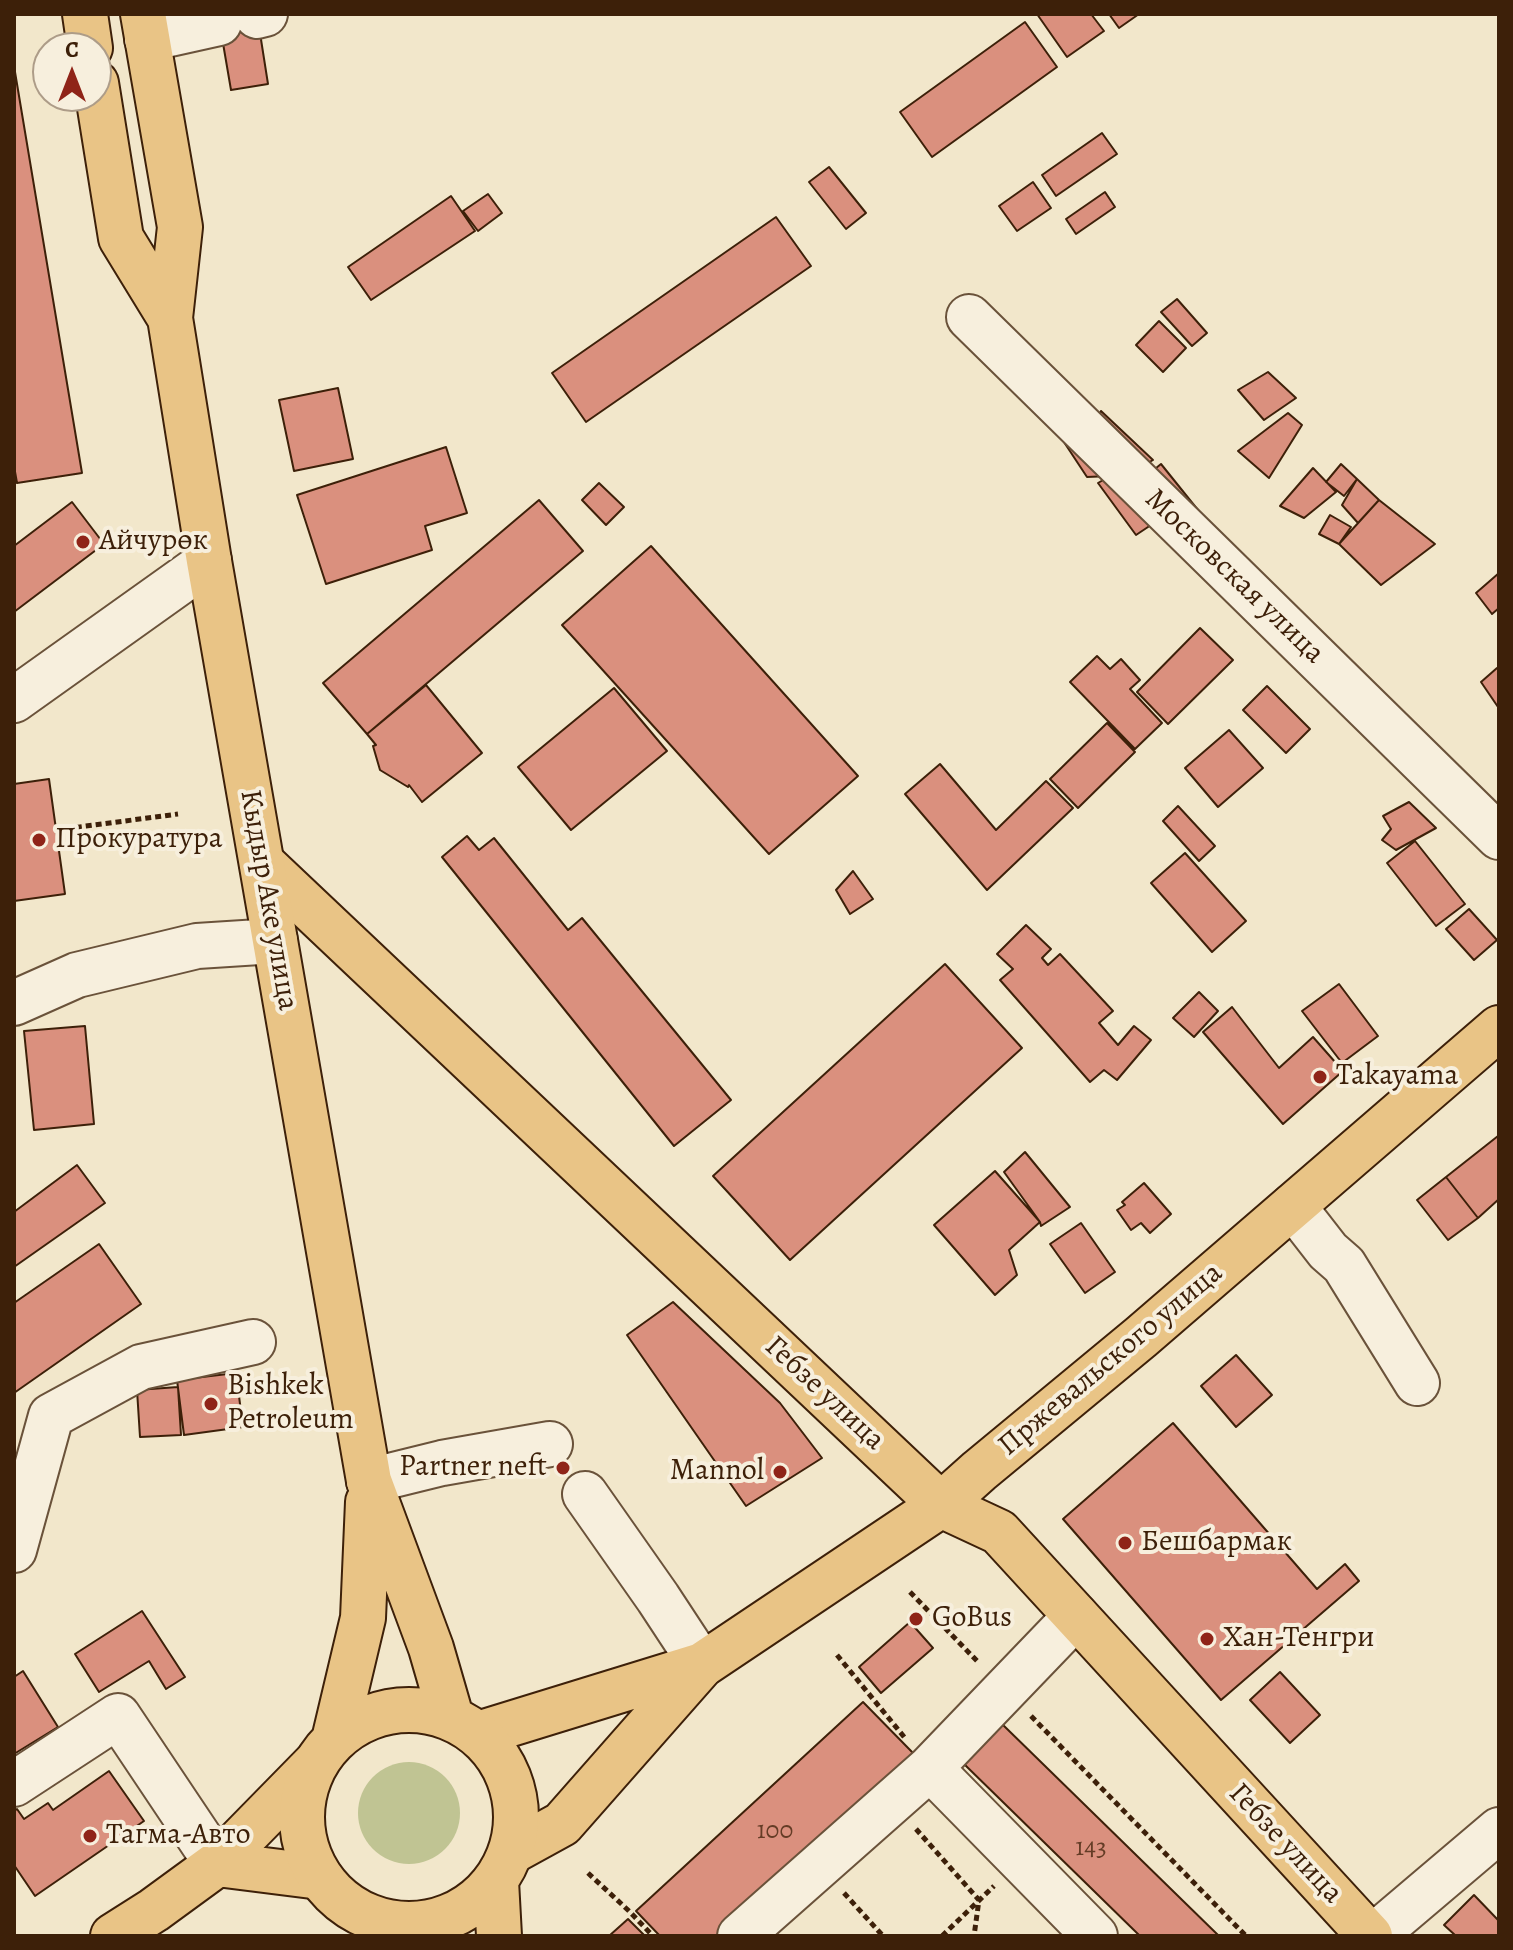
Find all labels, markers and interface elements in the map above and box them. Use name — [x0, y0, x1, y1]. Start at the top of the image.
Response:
north arrow — [32, 32, 112, 112]
text: С — [65, 35, 79, 65]
street label: Московская улица — [1137, 482, 1331, 672]
place label: Айчурөк — [99, 524, 208, 560]
marker: Айчурөк — [74, 533, 92, 551]
street label: Кыдыр Аке улица — [231, 787, 305, 1013]
place label: Прокуратура — [55, 822, 223, 858]
marker: Прокуратура — [30, 831, 48, 849]
place label: Takayama — [1336, 1059, 1458, 1095]
marker: Takayama — [1311, 1068, 1329, 1086]
street label: Пржевальского улица — [992, 1256, 1230, 1464]
street label: Гебзе улица — [756, 1329, 892, 1459]
place label: Bishkek Petroleum — [227, 1369, 354, 1440]
marker: Bishkek Petroleum — [202, 1395, 220, 1413]
place label: Partner neft — [399, 1450, 547, 1486]
place label: Mannol — [670, 1454, 764, 1490]
marker: Partner neft — [554, 1459, 572, 1477]
marker: Mannol — [771, 1463, 789, 1481]
place label: Бешбармак — [1141, 1525, 1292, 1561]
marker: Бешбармак — [1116, 1534, 1134, 1552]
place label: GoBus — [932, 1601, 1012, 1637]
marker: GoBus — [907, 1610, 925, 1628]
place label: Хан-Тенгри — [1223, 1621, 1375, 1657]
marker: Хан-Тенгри — [1198, 1630, 1216, 1648]
street label: Гебзе улица — [1220, 1776, 1350, 1912]
house number: 100 — [757, 1816, 793, 1848]
place label: Тагма-Авто — [106, 1818, 251, 1854]
marker: Тагма-Авто — [81, 1827, 99, 1845]
house number: 143 — [1075, 1833, 1107, 1865]

